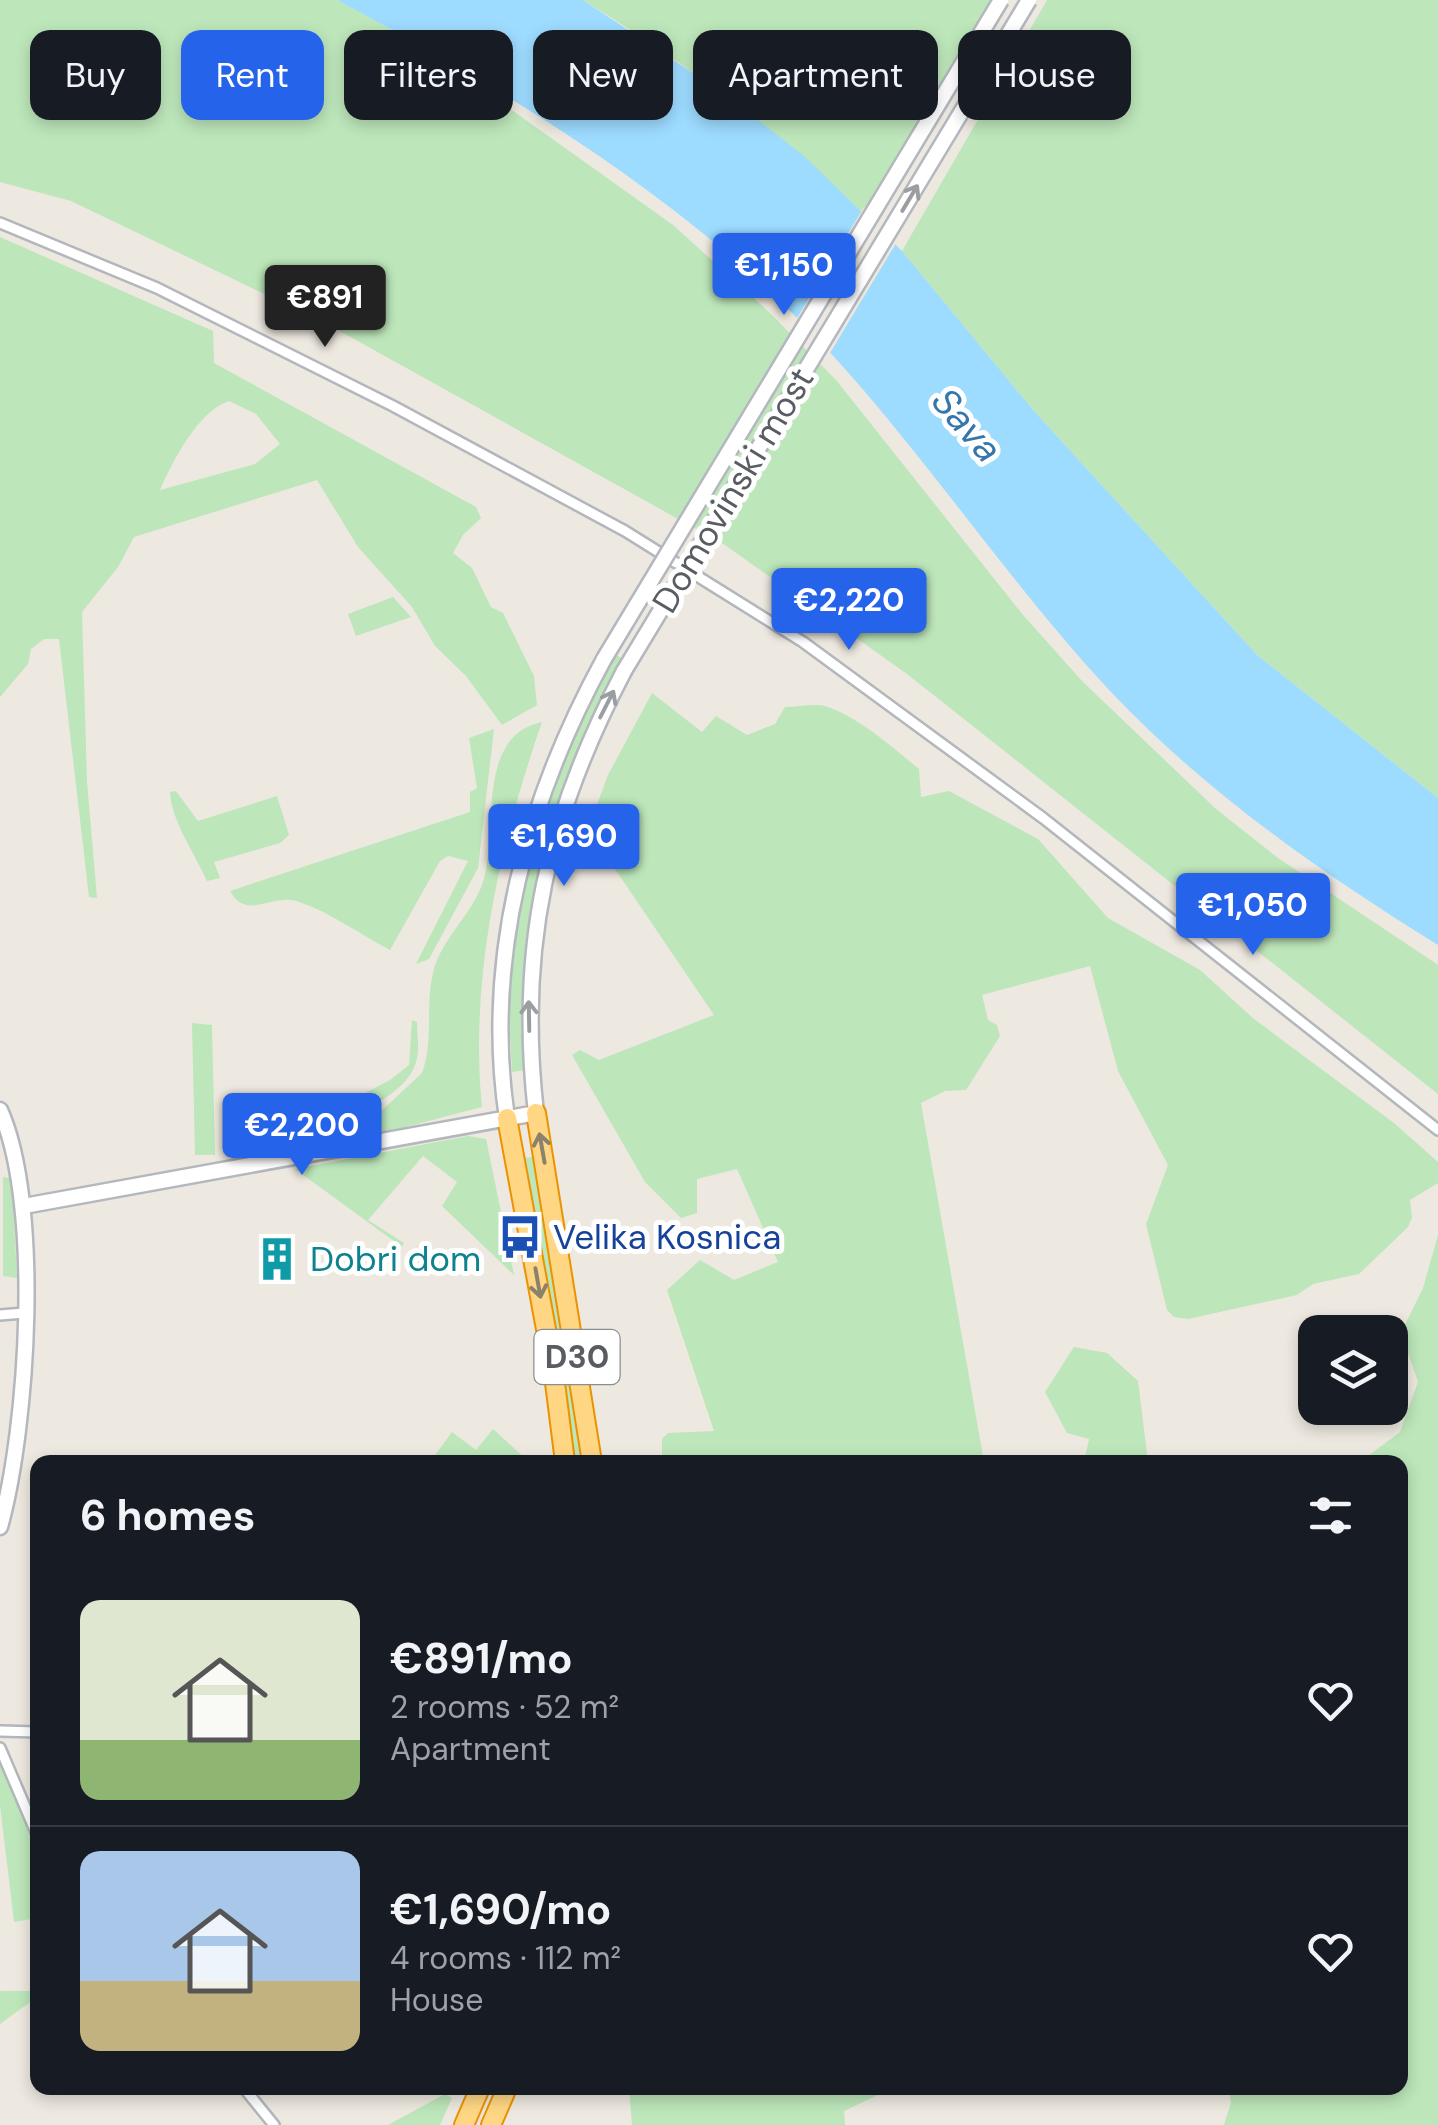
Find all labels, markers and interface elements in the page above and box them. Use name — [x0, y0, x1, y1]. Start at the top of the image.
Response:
chip: Buy — [30, 30, 161, 120]
chip: Rent — [181, 30, 324, 120]
chip: Filters — [344, 30, 513, 120]
chip: New — [533, 30, 673, 120]
chip: Apartment — [693, 30, 938, 120]
chip: House — [958, 30, 1131, 120]
one-way arrow — [900, 184, 920, 213]
pin: €1,150 — [703, 233, 865, 318]
text: €1,150 — [735, 244, 833, 286]
pin: €891 — [266, 265, 384, 350]
text: €891 — [287, 276, 363, 318]
street label: Domovinski most — [642, 359, 824, 621]
water label: Sava — [921, 377, 1013, 473]
pin: €2,220 — [768, 568, 930, 653]
text: €2,220 — [794, 579, 904, 621]
one-way arrow — [598, 689, 617, 719]
pin: €1,690 — [483, 804, 645, 889]
text: €1,690 — [510, 815, 618, 857]
pin: €1,050 — [1172, 873, 1334, 958]
text: €1,050 — [1198, 884, 1308, 926]
one-way arrow — [520, 1000, 538, 1032]
pin: €2,200 — [221, 1093, 383, 1178]
text: €2,200 — [244, 1104, 360, 1146]
one-way arrow — [532, 1132, 551, 1165]
bus stop icon: Velika Kosnica — [496, 1213, 544, 1261]
place label: Velika Kosnica — [553, 1214, 781, 1260]
building icon: Dobri dom — [253, 1235, 301, 1283]
place label: Dobri dom — [310, 1236, 481, 1282]
one-way arrow — [529, 1266, 548, 1299]
map controls — [1298, 1315, 1408, 1425]
button: layers — [1298, 1315, 1408, 1425]
road number: D30 — [534, 1330, 620, 1384]
text: 6 homes — [80, 1488, 255, 1543]
icon: filters — [1303, 1488, 1358, 1543]
text: €891/mo — [390, 1631, 573, 1686]
icon: home — [160, 1640, 280, 1760]
icon: heart — [1303, 1673, 1358, 1728]
text: 2 rooms · 52 m² — [390, 1686, 619, 1728]
text: Apartment — [390, 1728, 551, 1770]
text: €1,690/mo — [390, 1882, 611, 1937]
icon: home — [160, 1891, 280, 2011]
icon: heart — [1303, 1924, 1358, 1979]
text: 4 rooms · 112 m² — [390, 1937, 621, 1979]
text: House — [390, 1979, 483, 2021]

